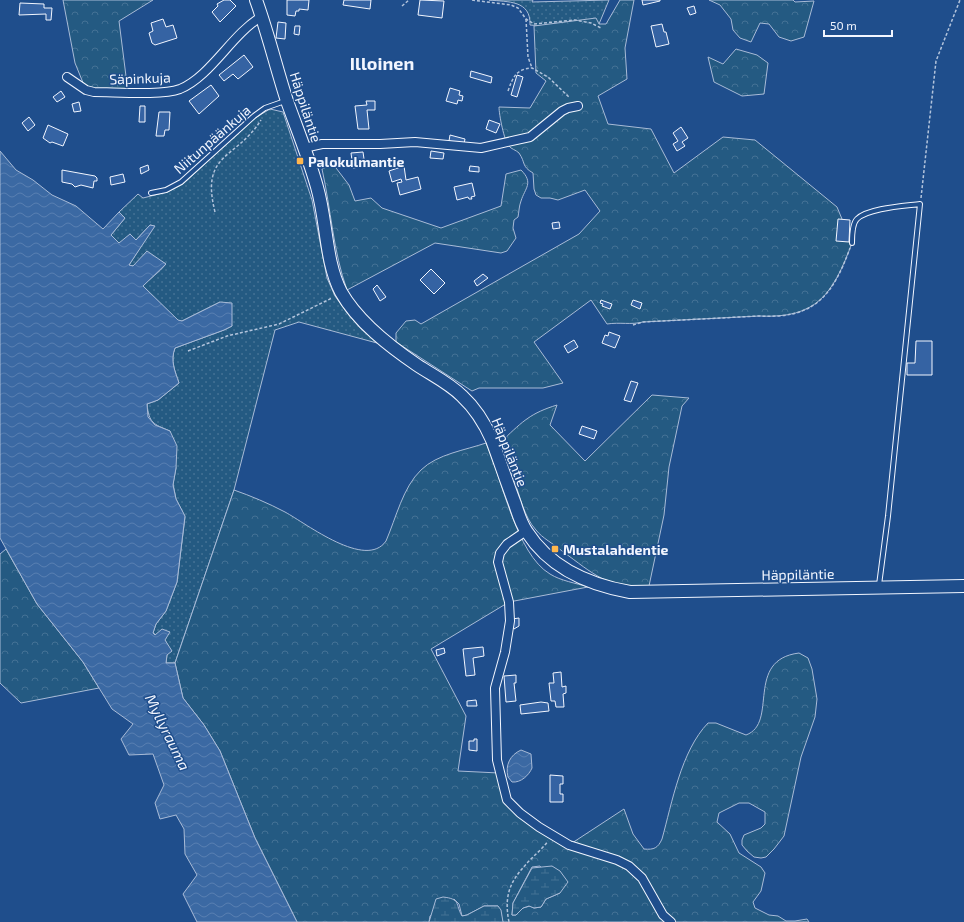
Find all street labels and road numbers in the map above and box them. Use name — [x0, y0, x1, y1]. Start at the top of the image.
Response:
street label: Säpinkuja — [109, 68, 171, 88]
street label: Häppiläntie — [287, 70, 325, 144]
street label: Niitunpäänkuja — [170, 101, 254, 177]
street label: Häppiläntie — [488, 415, 532, 489]
street label: Häppiläntie — [761, 565, 835, 583]

